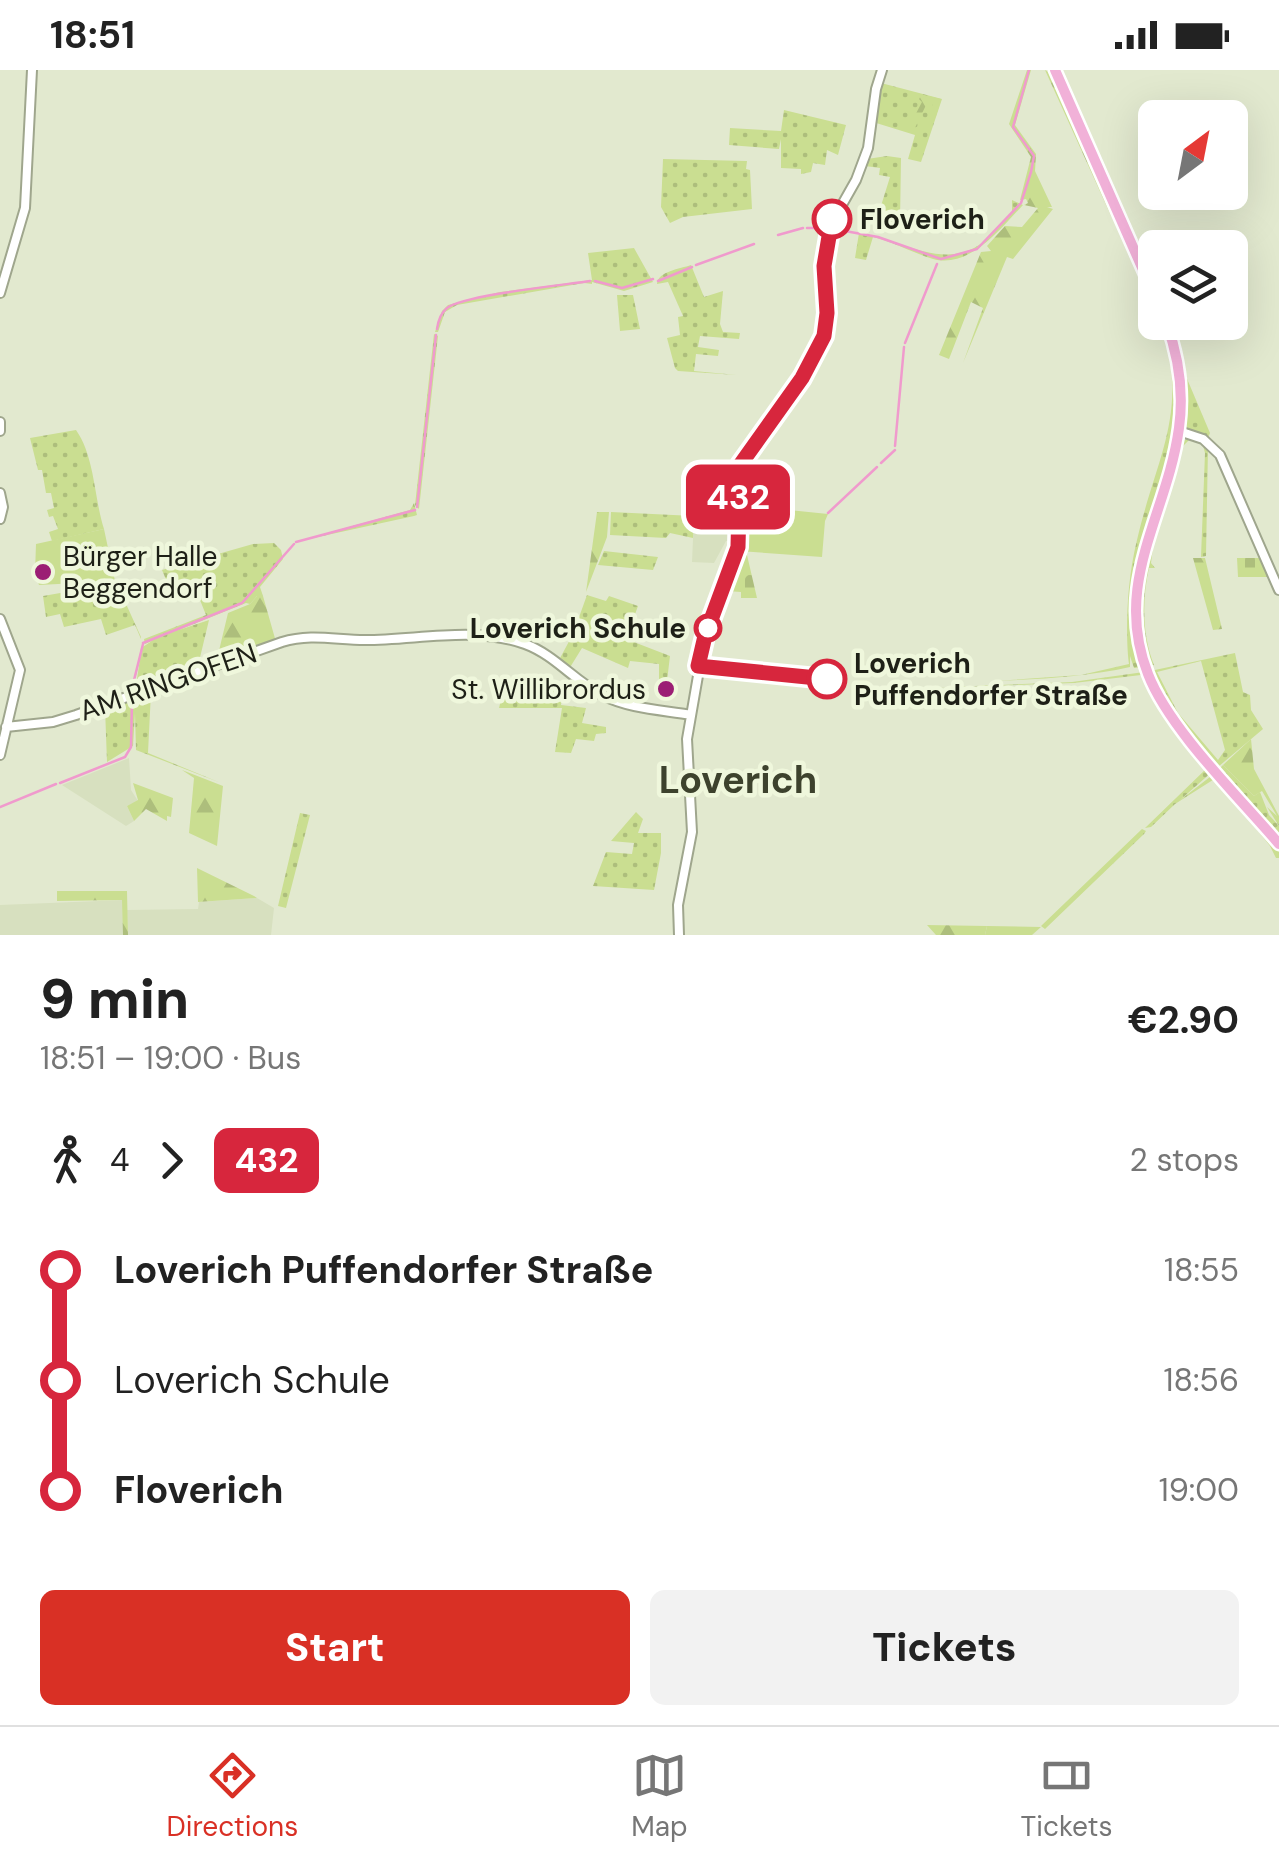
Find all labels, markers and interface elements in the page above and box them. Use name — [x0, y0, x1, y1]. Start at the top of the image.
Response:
text: 18:51 — [50, 10, 135, 60]
north arrow — [1138, 100, 1248, 210]
map controls — [1138, 100, 1248, 340]
marker: Floverich — [813, 200, 851, 238]
place label: Floverich — [860, 201, 985, 238]
button: layers — [1138, 230, 1248, 340]
line badge: 432 — [680, 464, 796, 530]
text: 432 — [706, 474, 770, 520]
place label: Bürger Halle Beggendorf — [63, 538, 217, 607]
marker: Bürger Halle Beggendorf — [32, 561, 54, 583]
place label: Loverich Schule — [470, 610, 686, 647]
marker: Loverich Schule — [695, 615, 721, 641]
street label: AM RINGOFEN — [74, 634, 262, 730]
place label: Loverich Puffendorfer Straße — [854, 645, 1128, 714]
marker: Loverich Puffendorfer Straße — [808, 660, 846, 698]
place label: St. Willibrordus — [451, 671, 646, 708]
marker: St. Willibrordus — [655, 678, 677, 700]
district label: Loverich — [659, 755, 817, 805]
text: 9 min — [40, 963, 189, 1035]
text: €2.90 — [1128, 995, 1239, 1045]
text: 18:51 – 19:00 · Bus — [40, 1037, 301, 1079]
icon: walk — [40, 1133, 95, 1188]
icon: forward — [144, 1133, 199, 1188]
text: 432 — [234, 1137, 299, 1183]
text: 4 — [110, 1139, 129, 1181]
text: 2 stops — [1130, 1139, 1239, 1181]
text: Loverich Puffendorfer Straße — [114, 1245, 653, 1295]
text: 18:55 — [1164, 1249, 1239, 1291]
text: Loverich Schule — [114, 1355, 390, 1405]
text: 18:56 — [1163, 1359, 1239, 1401]
text: Floverich — [114, 1465, 284, 1515]
text: 19:00 — [1159, 1469, 1239, 1511]
button: Start — [40, 1590, 630, 1705]
button: Tickets — [650, 1590, 1239, 1705]
tab: Directions — [166, 1748, 298, 1845]
tab: Map — [631, 1748, 688, 1845]
tab: Tickets — [1020, 1748, 1112, 1845]

